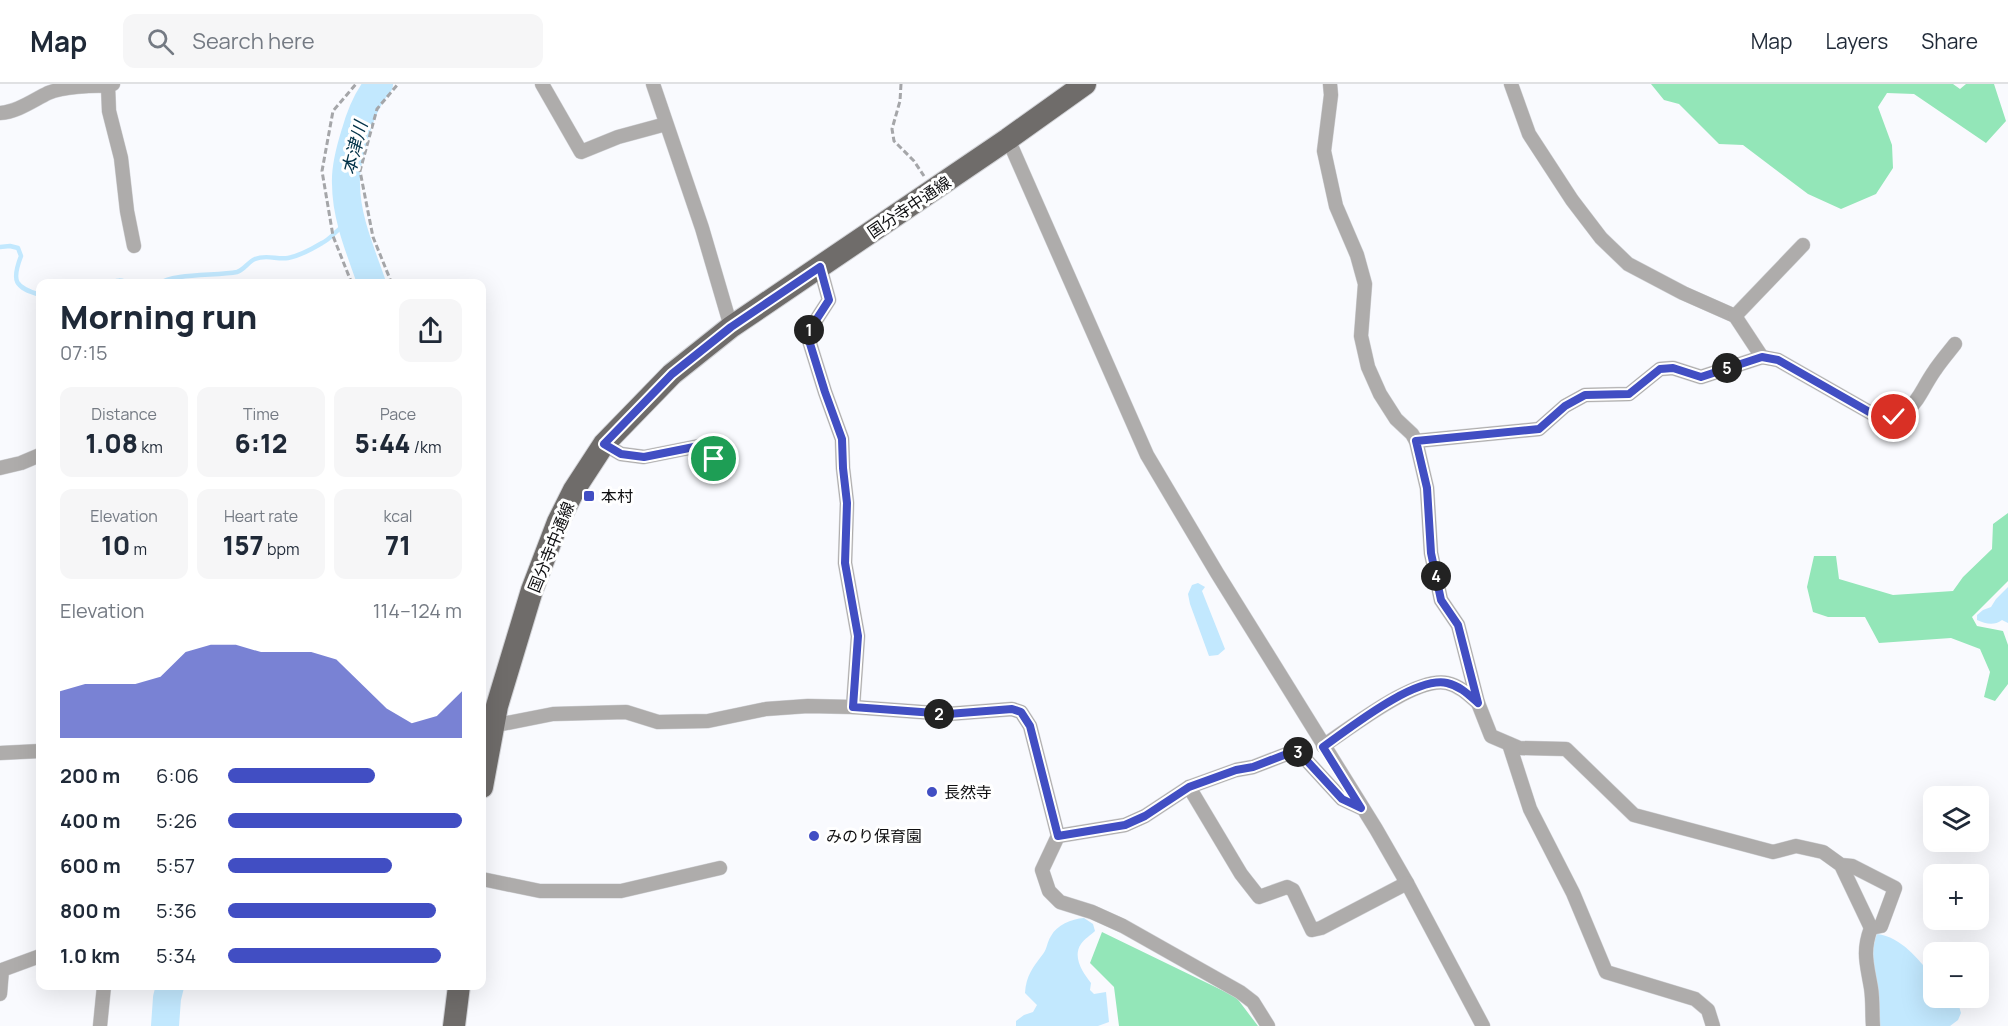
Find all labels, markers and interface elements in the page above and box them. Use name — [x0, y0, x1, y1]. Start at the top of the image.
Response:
search box — [123, 14, 543, 68]
text: Map — [30, 22, 87, 60]
icon: search — [144, 25, 177, 58]
text: Search here — [192, 26, 315, 56]
text: Map — [1751, 27, 1792, 55]
text: Layers — [1825, 27, 1888, 55]
text: Share — [1921, 27, 1978, 55]
water label: 本津川 — [336, 117, 373, 177]
street label: 国分寺中通線 — [863, 171, 955, 243]
text: Morning run — [60, 294, 257, 339]
button: share — [399, 299, 462, 362]
pin: 1 — [794, 315, 824, 345]
text: 1 — [805, 319, 813, 341]
text: 07:15 — [60, 339, 108, 366]
pin: 5 — [1712, 353, 1742, 383]
text: 5 — [1722, 357, 1732, 379]
pin — [1868, 391, 1919, 442]
icon: check — [1877, 400, 1910, 433]
text: Distance — [91, 403, 157, 425]
text: Time — [243, 403, 279, 425]
text: Pace — [380, 403, 416, 425]
text: 1.08 — [85, 425, 138, 461]
text: 6:12 — [235, 425, 287, 461]
text: 5:44 — [355, 425, 411, 461]
pin — [688, 433, 739, 484]
text: km — [138, 436, 163, 458]
text: /km — [411, 436, 441, 458]
icon: arrive — [697, 442, 730, 475]
place label: 本村 — [601, 485, 633, 507]
marker: 本村 — [582, 489, 596, 503]
street label: 国分寺中通線 — [523, 498, 579, 596]
text: Elevation — [90, 505, 158, 527]
text: Heart rate — [224, 505, 298, 527]
text: kcal — [383, 505, 413, 527]
text: 10 — [101, 527, 130, 563]
text: 157 — [223, 527, 264, 563]
text: 71 — [385, 527, 411, 563]
text: m — [130, 538, 147, 560]
text: bpm — [264, 538, 299, 560]
pin: 4 — [1421, 561, 1451, 591]
text: 4 — [1431, 565, 1441, 587]
text: Elevation — [60, 597, 144, 624]
text: 114–124 m — [373, 597, 462, 624]
pin: 2 — [924, 699, 954, 729]
text: 2 — [934, 703, 944, 725]
pin: 3 — [1283, 737, 1313, 767]
text: 3 — [1293, 741, 1303, 763]
text: 200 m — [60, 762, 120, 789]
text: 6:06 — [156, 762, 199, 789]
place label: 長然寺 — [944, 781, 992, 803]
marker: 長然寺 — [925, 785, 939, 799]
map controls — [1923, 786, 1989, 1008]
button: layers — [1923, 786, 1989, 852]
text: 400 m — [60, 807, 120, 834]
text: 5:26 — [156, 807, 197, 834]
place label: みのり保育園 — [826, 825, 922, 847]
marker: みのり保育園 — [807, 829, 821, 843]
text: 600 m — [60, 852, 121, 879]
text: 5:57 — [156, 852, 195, 879]
button: + — [1923, 864, 1989, 930]
text: 800 m — [60, 897, 121, 924]
text: 5:36 — [156, 897, 197, 924]
text: 1.0 km — [60, 942, 120, 969]
text: 5:34 — [156, 942, 196, 969]
button: − — [1923, 942, 1989, 1008]

